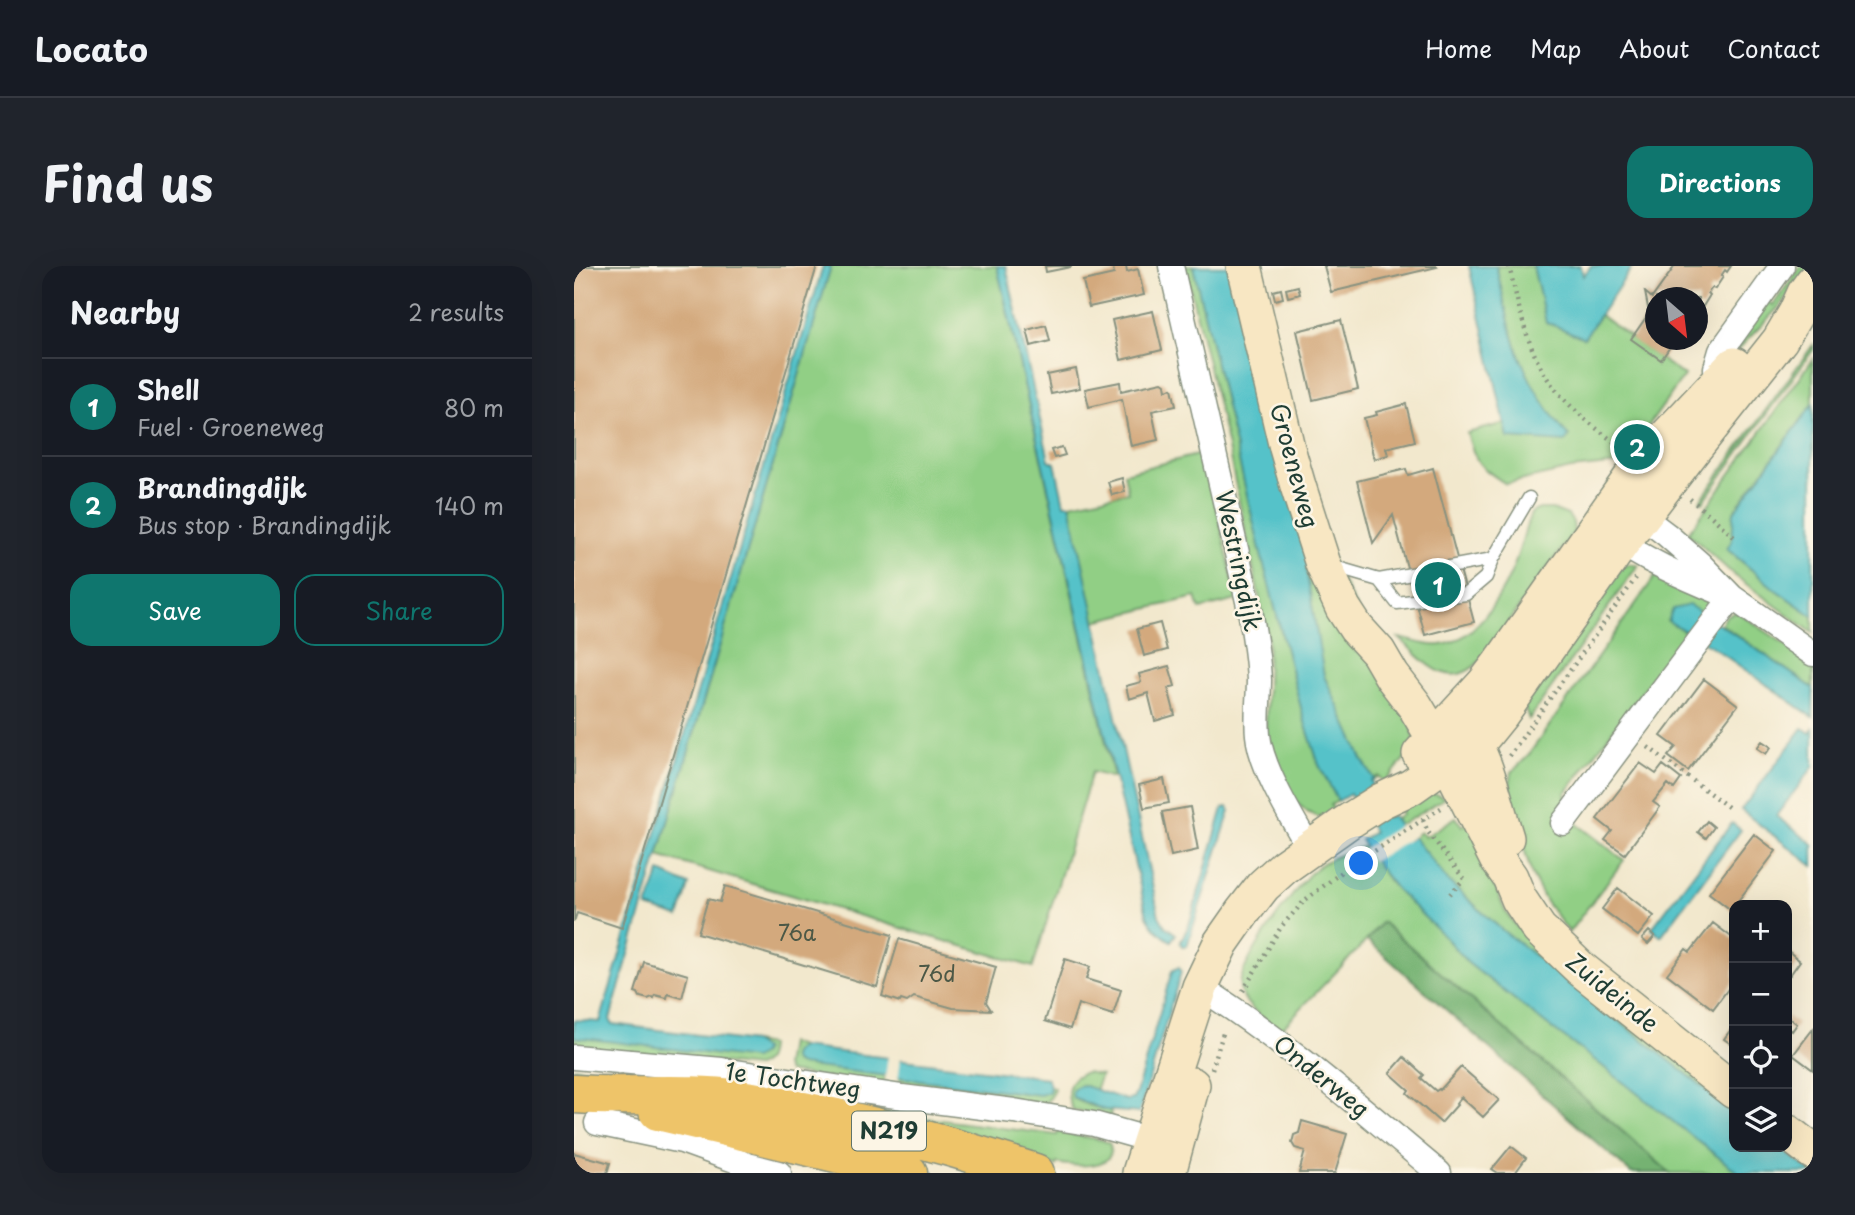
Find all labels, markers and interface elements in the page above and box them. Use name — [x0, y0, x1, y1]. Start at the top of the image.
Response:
text: Locato — [35, 23, 148, 73]
text: Home — [1425, 30, 1492, 66]
text: Map — [1530, 30, 1581, 66]
text: About — [1619, 30, 1689, 66]
text: Contact — [1727, 30, 1820, 66]
text: Find us — [42, 145, 213, 219]
button: Directions — [1627, 146, 1813, 218]
north arrow — [1645, 287, 1708, 350]
text: Nearby — [70, 289, 180, 334]
text: 2 results — [408, 294, 504, 329]
text: Shell — [137, 370, 200, 409]
text: 1 — [88, 390, 99, 425]
text: 80 m — [444, 390, 504, 425]
street label: Groeneweg — [1262, 399, 1330, 532]
text: Fuel · Groeneweg — [137, 409, 325, 444]
pin: 2 — [1614, 421, 1660, 473]
text: Brandingdijk — [137, 468, 307, 507]
street label: Westringdijk — [1207, 487, 1272, 635]
text: 2 — [85, 488, 101, 523]
text: 140 m — [435, 488, 504, 523]
text: Bus stop · Brandingdijk — [137, 507, 391, 542]
pin: 1 — [1415, 559, 1461, 611]
button: Save — [70, 574, 280, 646]
button: Share — [294, 574, 504, 646]
your location — [1344, 846, 1378, 880]
map controls — [1729, 900, 1792, 1152]
button: + — [1729, 900, 1792, 963]
house number: 76a — [778, 916, 816, 948]
street label: Zuideinde — [1559, 943, 1668, 1040]
house number: 76d — [918, 957, 956, 989]
button: − — [1729, 963, 1792, 1026]
street label: Onderweg — [1266, 1025, 1378, 1126]
button: locate — [1729, 1026, 1792, 1089]
street label: 1e Tochtweg — [723, 1052, 863, 1106]
button: layers — [1729, 1089, 1792, 1152]
road number: N219 — [852, 1112, 926, 1150]

